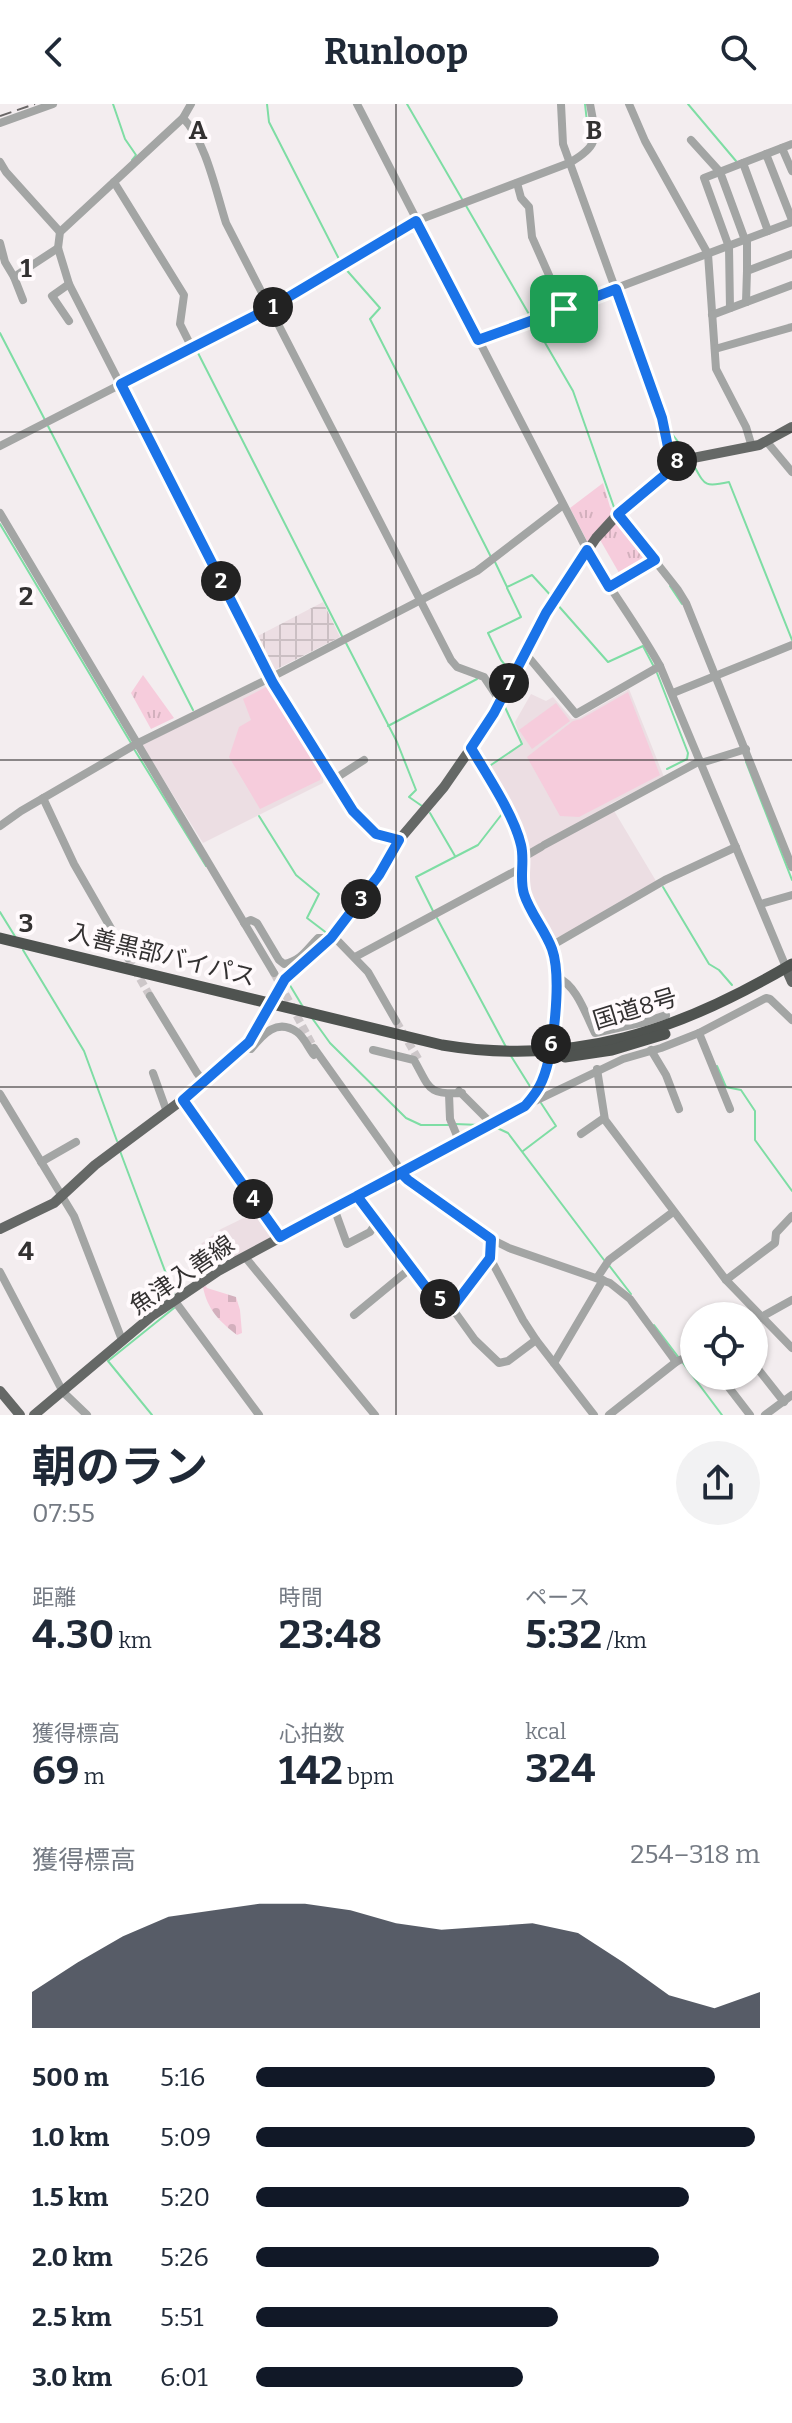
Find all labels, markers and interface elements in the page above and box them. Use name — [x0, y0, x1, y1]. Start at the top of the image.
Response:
icon: back — [32, 30, 76, 74]
text: Runloop — [324, 30, 468, 74]
icon: search — [716, 30, 760, 74]
text: A — [189, 115, 208, 146]
text: B — [586, 115, 602, 146]
text: 1 — [20, 253, 32, 284]
pin — [530, 275, 598, 343]
pin: 1 — [253, 287, 293, 327]
icon: arrive — [542, 287, 586, 331]
text: 1 — [268, 293, 278, 320]
pin: 8 — [657, 441, 697, 481]
text: 8 — [670, 447, 684, 474]
pin: 2 — [201, 561, 241, 601]
text: 2 — [215, 567, 227, 594]
text: 2 — [19, 581, 33, 612]
pin: 7 — [489, 663, 529, 703]
text: 7 — [503, 669, 515, 696]
pin: 3 — [341, 879, 381, 919]
text: 3 — [355, 885, 367, 912]
text: 3 — [19, 908, 33, 939]
street label: 入善黒部バイパス — [66, 918, 258, 992]
street label: 国道8号 — [590, 983, 680, 1035]
pin: 6 — [531, 1024, 571, 1064]
text: 6 — [544, 1030, 558, 1057]
pin: 4 — [233, 1179, 273, 1219]
text: 4 — [246, 1185, 260, 1212]
street label: 魚津入善線 — [124, 1230, 240, 1320]
text: 4 — [18, 1236, 34, 1267]
pin: 5 — [420, 1279, 460, 1319]
text: 5 — [434, 1285, 446, 1312]
map controls — [680, 1302, 768, 1390]
button: locate — [680, 1302, 768, 1390]
text: 朝のラン — [32, 1441, 208, 1494]
button: share — [676, 1441, 760, 1525]
text: 07:55 — [32, 1498, 95, 1529]
text: 距離 — [32, 1584, 76, 1611]
text: 時間 — [279, 1584, 323, 1611]
text: ペース — [525, 1584, 590, 1611]
text: 4.30 — [32, 1611, 114, 1659]
text: 23:48 — [279, 1611, 382, 1659]
text: 5:32 — [525, 1611, 602, 1659]
text: km — [114, 1627, 152, 1654]
text: /km — [602, 1627, 647, 1654]
text: kcal — [525, 1718, 566, 1745]
text: 獲得標高 — [32, 1720, 120, 1747]
text: 心拍数 — [279, 1720, 345, 1747]
text: 324 — [525, 1745, 595, 1793]
text: 69 — [32, 1747, 79, 1795]
text: 142 — [279, 1747, 343, 1795]
text: m — [79, 1763, 105, 1790]
text: bpm — [343, 1763, 394, 1790]
text: 254–318 m — [630, 1839, 760, 1870]
text: 獲得標高 — [32, 1845, 136, 1876]
text: 500 m — [32, 2062, 109, 2093]
text: 5:16 — [160, 2062, 205, 2093]
text: 1.0 km — [32, 2122, 109, 2153]
text: 5:09 — [160, 2122, 211, 2153]
text: 1.5 km — [32, 2182, 108, 2213]
text: 5:20 — [160, 2182, 210, 2213]
text: 2.0 km — [32, 2242, 113, 2273]
text: 5:26 — [160, 2242, 209, 2273]
text: 2.5 km — [32, 2302, 112, 2333]
text: 5:51 — [160, 2302, 204, 2333]
text: 3.0 km — [32, 2362, 112, 2393]
text: 6:01 — [160, 2362, 208, 2393]

